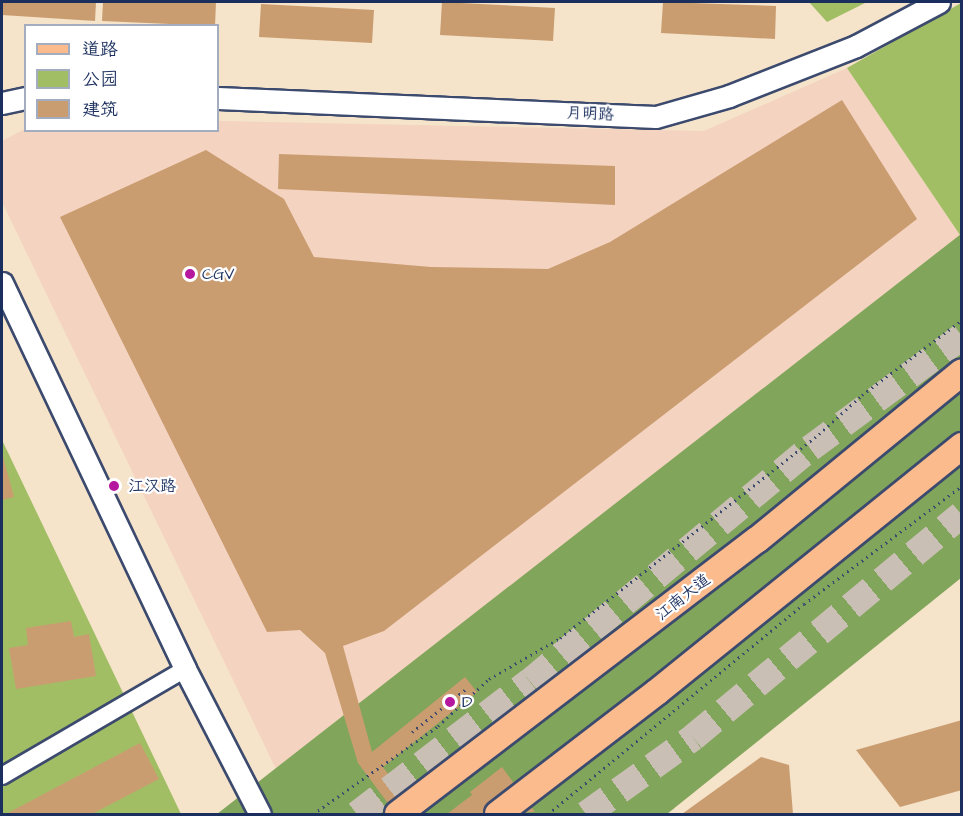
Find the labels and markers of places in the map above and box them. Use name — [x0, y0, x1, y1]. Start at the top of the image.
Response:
place label: CGV — [202, 264, 234, 284]
marker: CGV — [183, 267, 197, 281]
place label: 江汉路 — [128, 476, 176, 496]
marker: 江汉路 — [105, 477, 123, 495]
place label: D — [462, 692, 472, 712]
marker: D — [443, 695, 457, 709]

